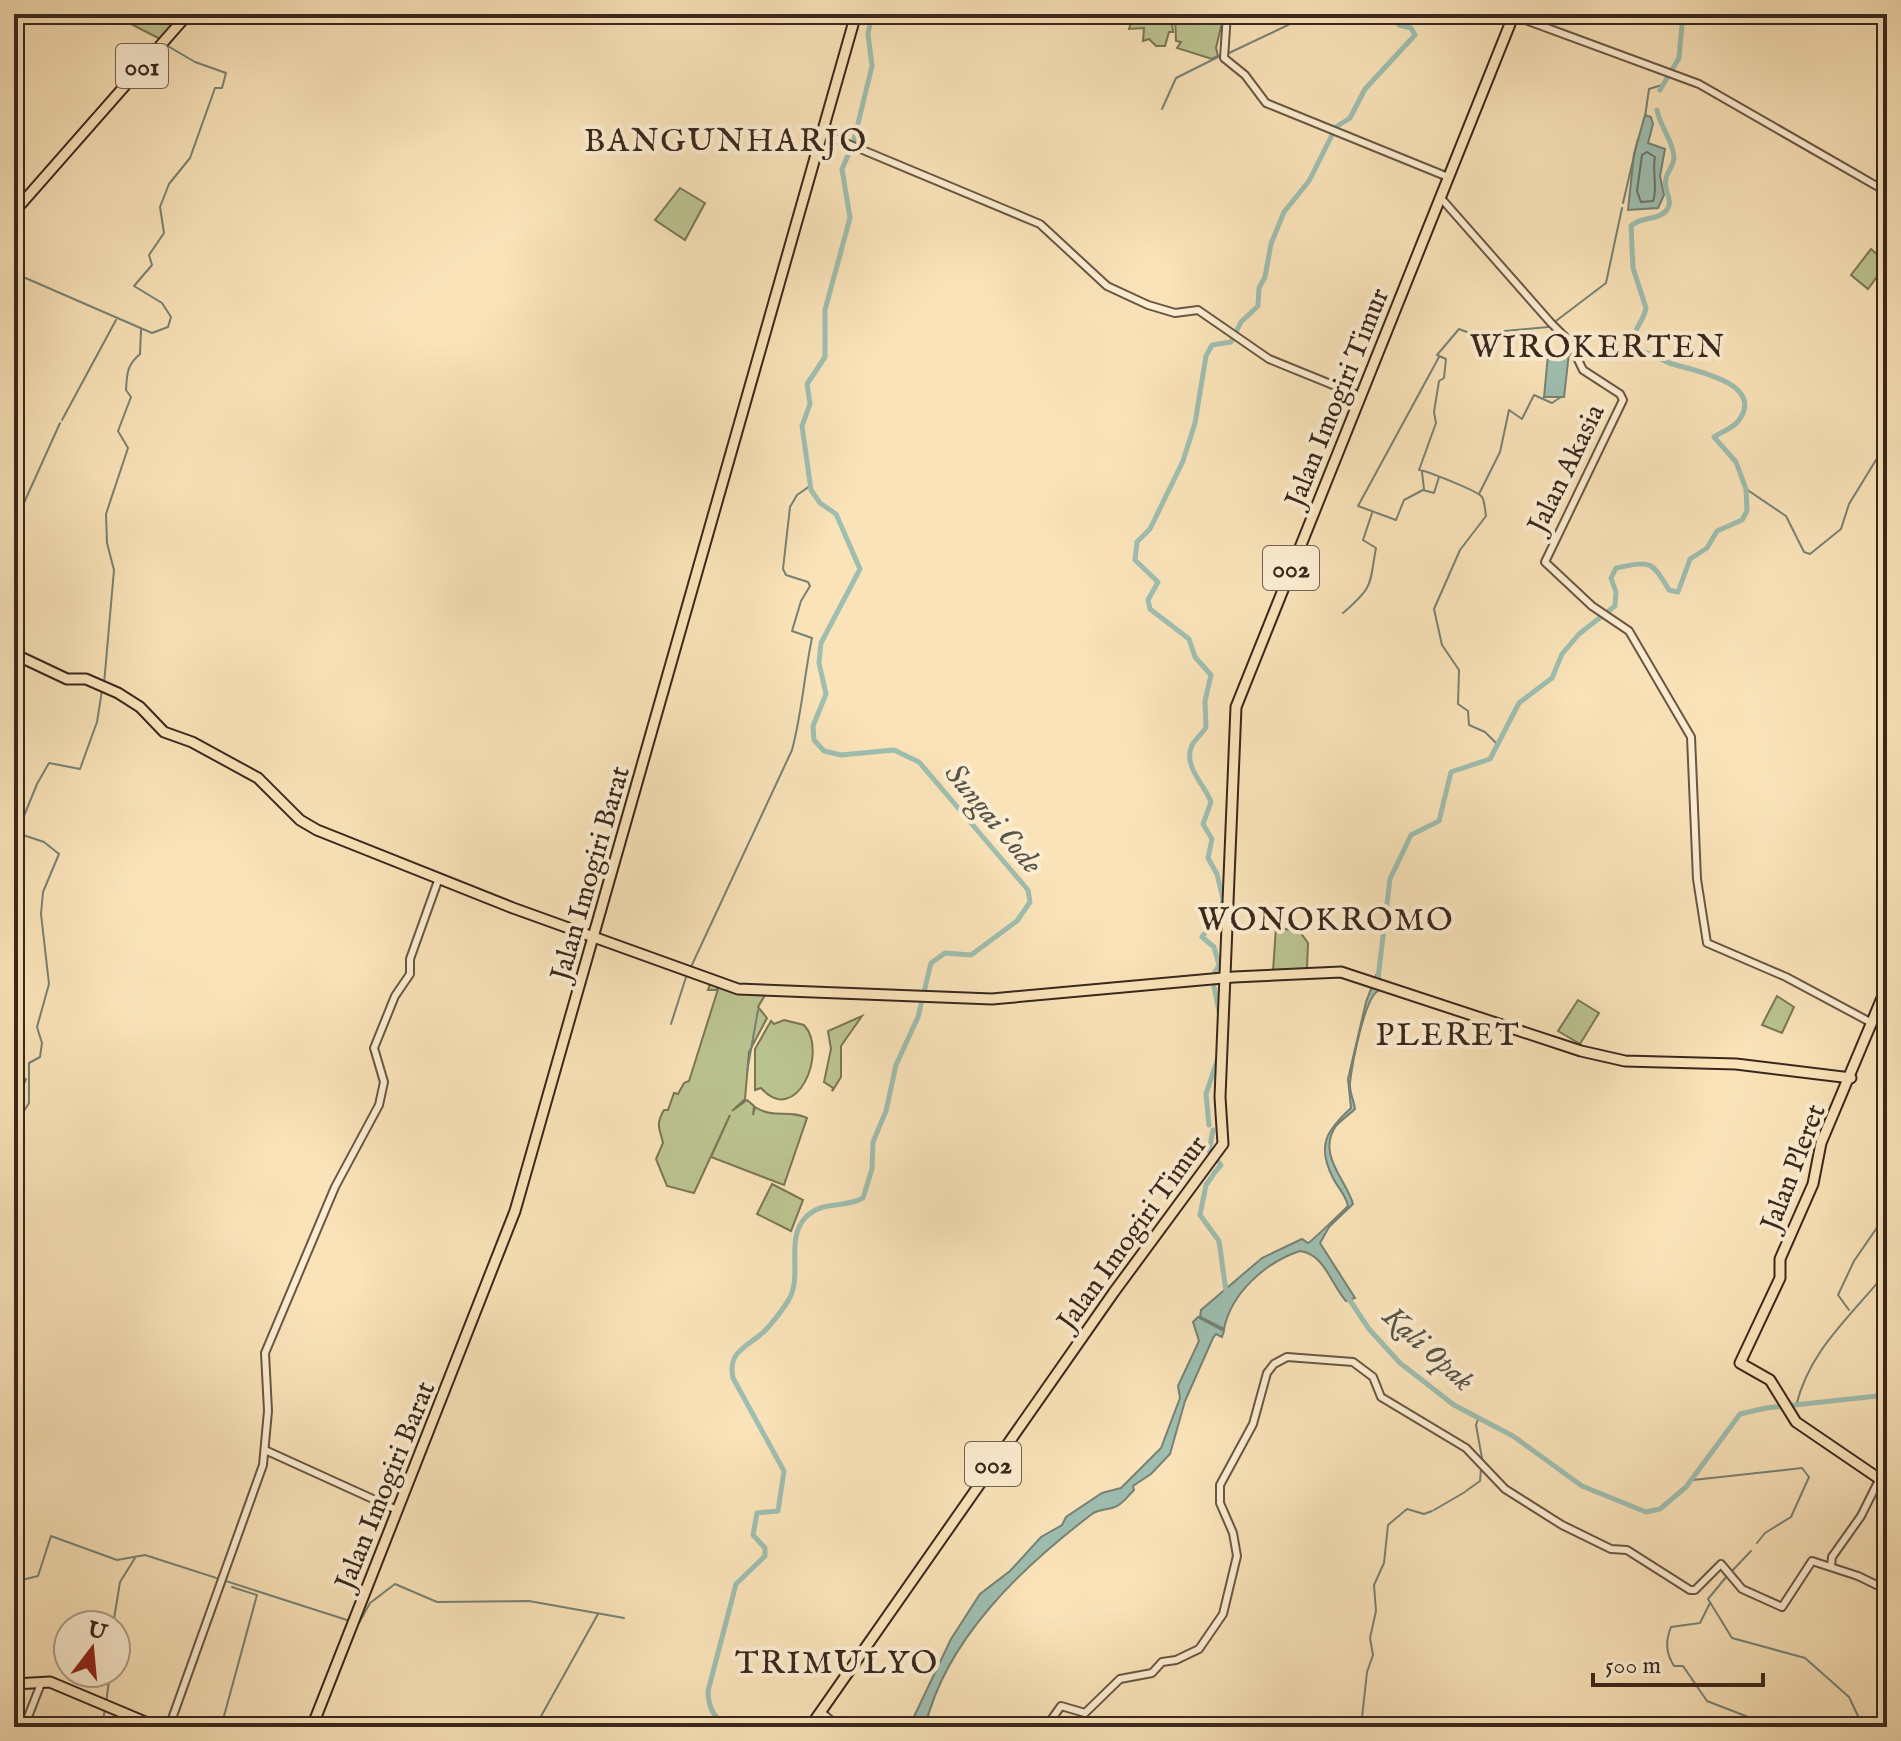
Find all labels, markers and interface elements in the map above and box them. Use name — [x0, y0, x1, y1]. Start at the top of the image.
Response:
road number: 001 — [116, 44, 168, 88]
district label: BANGUNHARJO — [584, 122, 868, 163]
street label: Jalan Imogiri Timur — [1277, 283, 1398, 515]
district label: WIROKERTEN — [1470, 328, 1726, 369]
street label: Jalan Akasia — [1520, 398, 1614, 542]
road number: 002 — [1263, 546, 1319, 590]
water label: Sungai Code — [935, 756, 1050, 882]
street label: Jalan Imogiri Barat — [543, 762, 639, 988]
district label: WONOKROMO — [1197, 901, 1455, 942]
district label: PLERET — [1375, 1016, 1521, 1057]
street label: Jalan Pleret — [1753, 1099, 1835, 1239]
street label: Jalan Imogiri Timur — [1049, 1129, 1216, 1340]
water label: Kali Opak — [1373, 1298, 1481, 1400]
street label: Jalan Imogiri Barat — [327, 1376, 444, 1598]
road number: 002 — [965, 1442, 1021, 1486]
north arrow — [52, 1609, 132, 1689]
text: U — [83, 1615, 111, 1648]
scale bar — [1593, 1637, 1763, 1687]
district label: TRIMULYO — [735, 1644, 939, 1685]
text: 500 m — [1605, 1651, 1661, 1682]

